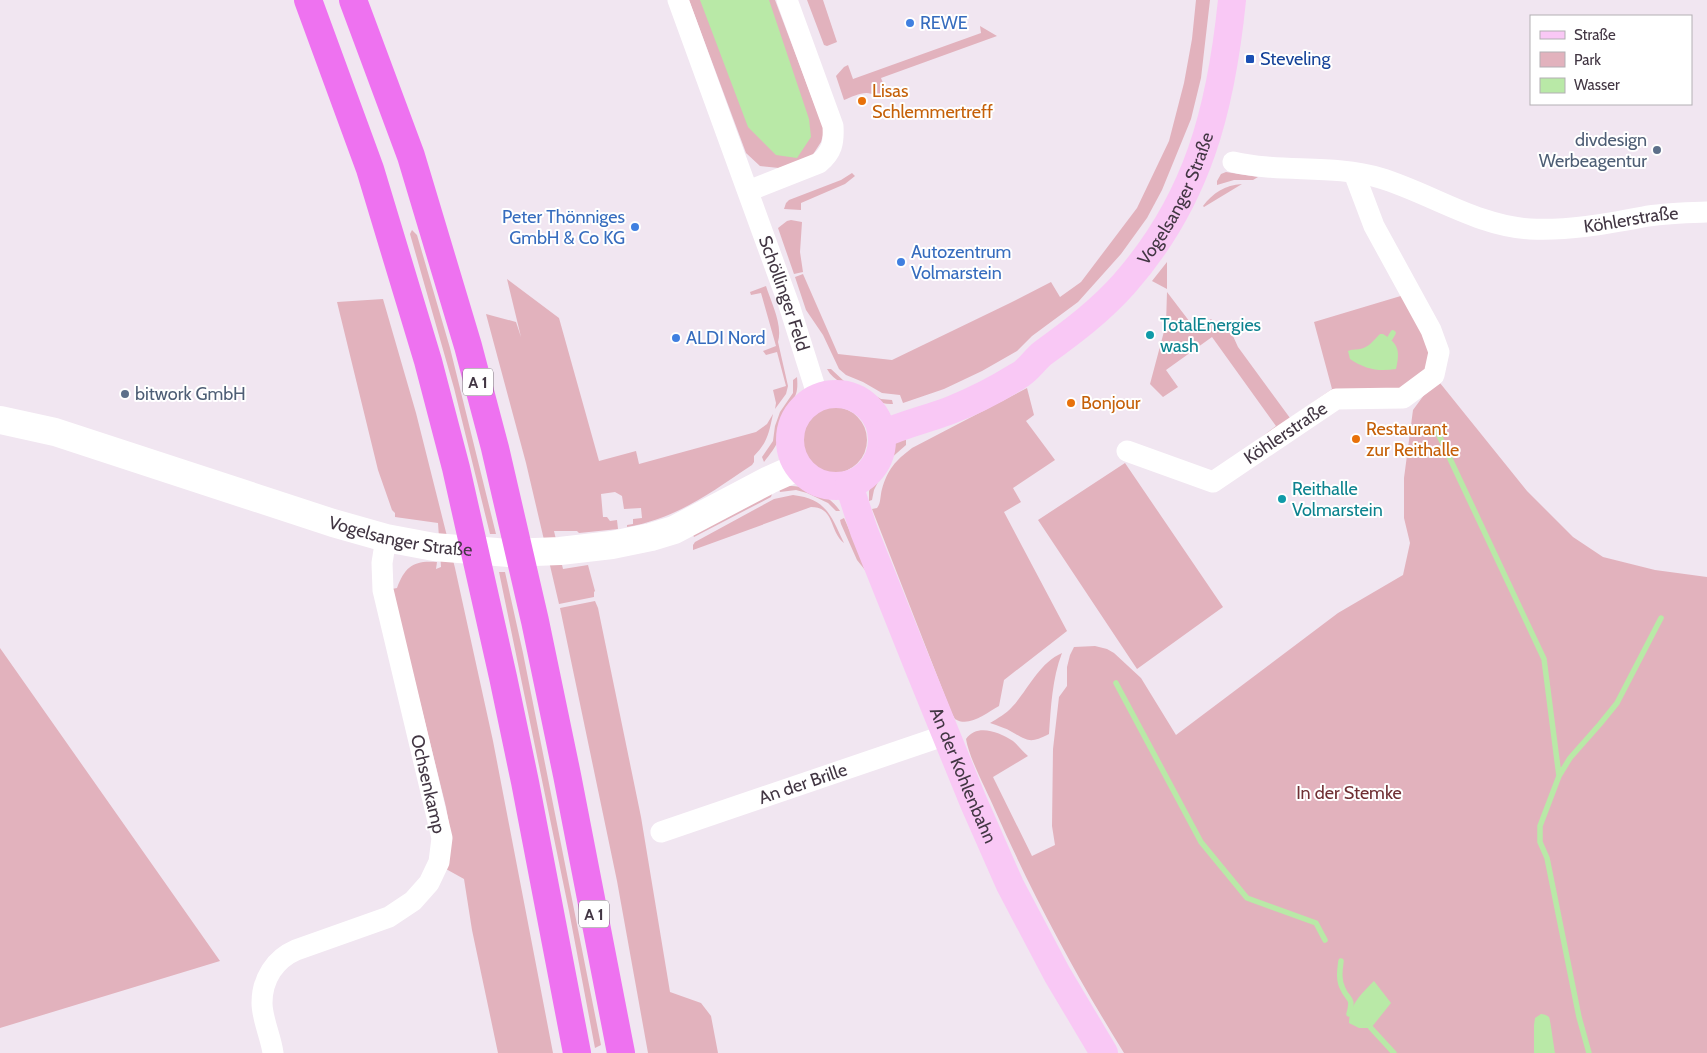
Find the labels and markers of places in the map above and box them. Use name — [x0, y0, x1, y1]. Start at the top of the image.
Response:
place label: REWE — [920, 12, 968, 34]
marker: REWE — [904, 17, 916, 29]
place label: Steveling — [1260, 48, 1331, 70]
marker: Steveling — [1244, 53, 1256, 65]
place label: Lisas Schlemmertreff — [872, 80, 993, 123]
marker: Lisas Schlemmertreff — [856, 95, 868, 107]
place label: divdesign Werbeagentur — [1539, 129, 1647, 172]
marker: divdesign Werbeagentur — [1651, 144, 1663, 156]
place label: Peter Thönniges GmbH & Co KG — [502, 206, 625, 249]
marker: Peter Thönniges GmbH & Co KG — [629, 221, 641, 233]
place label: Autozentrum Volmarstein — [911, 241, 1011, 284]
marker: Autozentrum Volmarstein — [895, 256, 907, 268]
place label: TotalEnergies wash — [1160, 314, 1261, 357]
place label: ALDI Nord — [686, 327, 766, 349]
marker: TotalEnergies wash — [1144, 329, 1156, 341]
marker: ALDI Nord — [670, 332, 682, 344]
place label: bitwork GmbH — [135, 383, 246, 405]
marker: bitwork GmbH — [119, 388, 131, 400]
place label: Bonjour — [1081, 392, 1141, 414]
marker: Bonjour — [1065, 397, 1077, 409]
place label: Restaurant zur Reithalle — [1366, 418, 1459, 461]
marker: Restaurant zur Reithalle — [1350, 433, 1362, 445]
place label: Reithalle Volmarstein — [1292, 478, 1383, 521]
marker: Reithalle Volmarstein — [1276, 493, 1288, 505]

